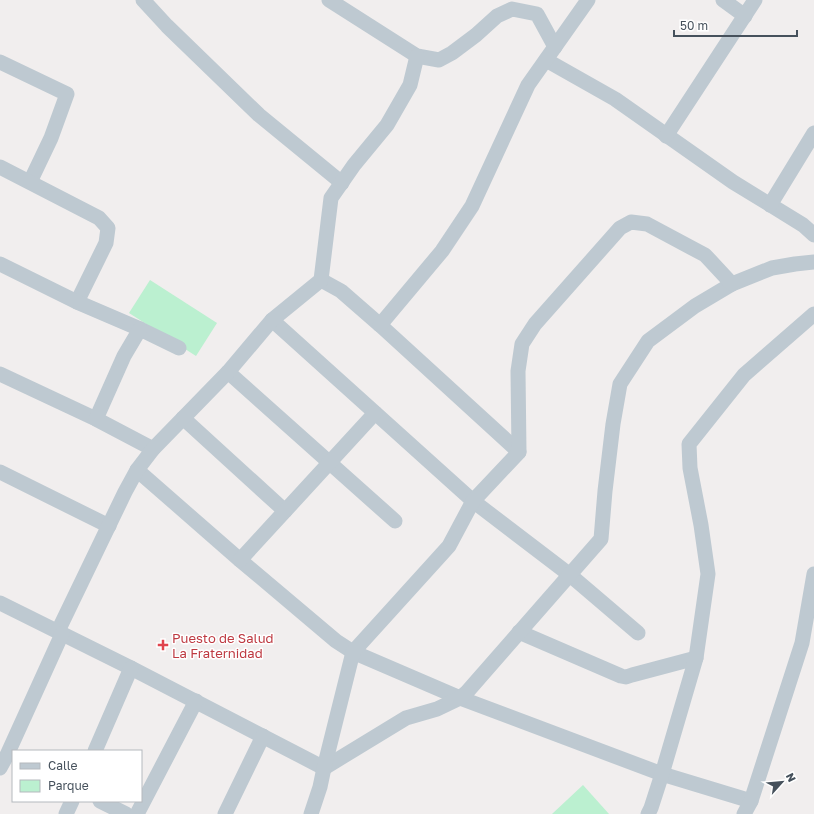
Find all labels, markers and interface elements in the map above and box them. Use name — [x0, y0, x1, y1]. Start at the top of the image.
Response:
scale bar — [674, 12, 797, 38]
text: 50 m — [680, 18, 708, 33]
place label: Puesto de Salud La Fraternidad — [172, 630, 274, 661]
marker: Puesto de Salud La Fraternidad — [157, 639, 169, 651]
legend — [12, 750, 142, 802]
text: Calle — [48, 758, 78, 773]
north arrow — [762, 762, 802, 802]
text: N — [784, 771, 799, 784]
text: Parque — [48, 778, 89, 793]

